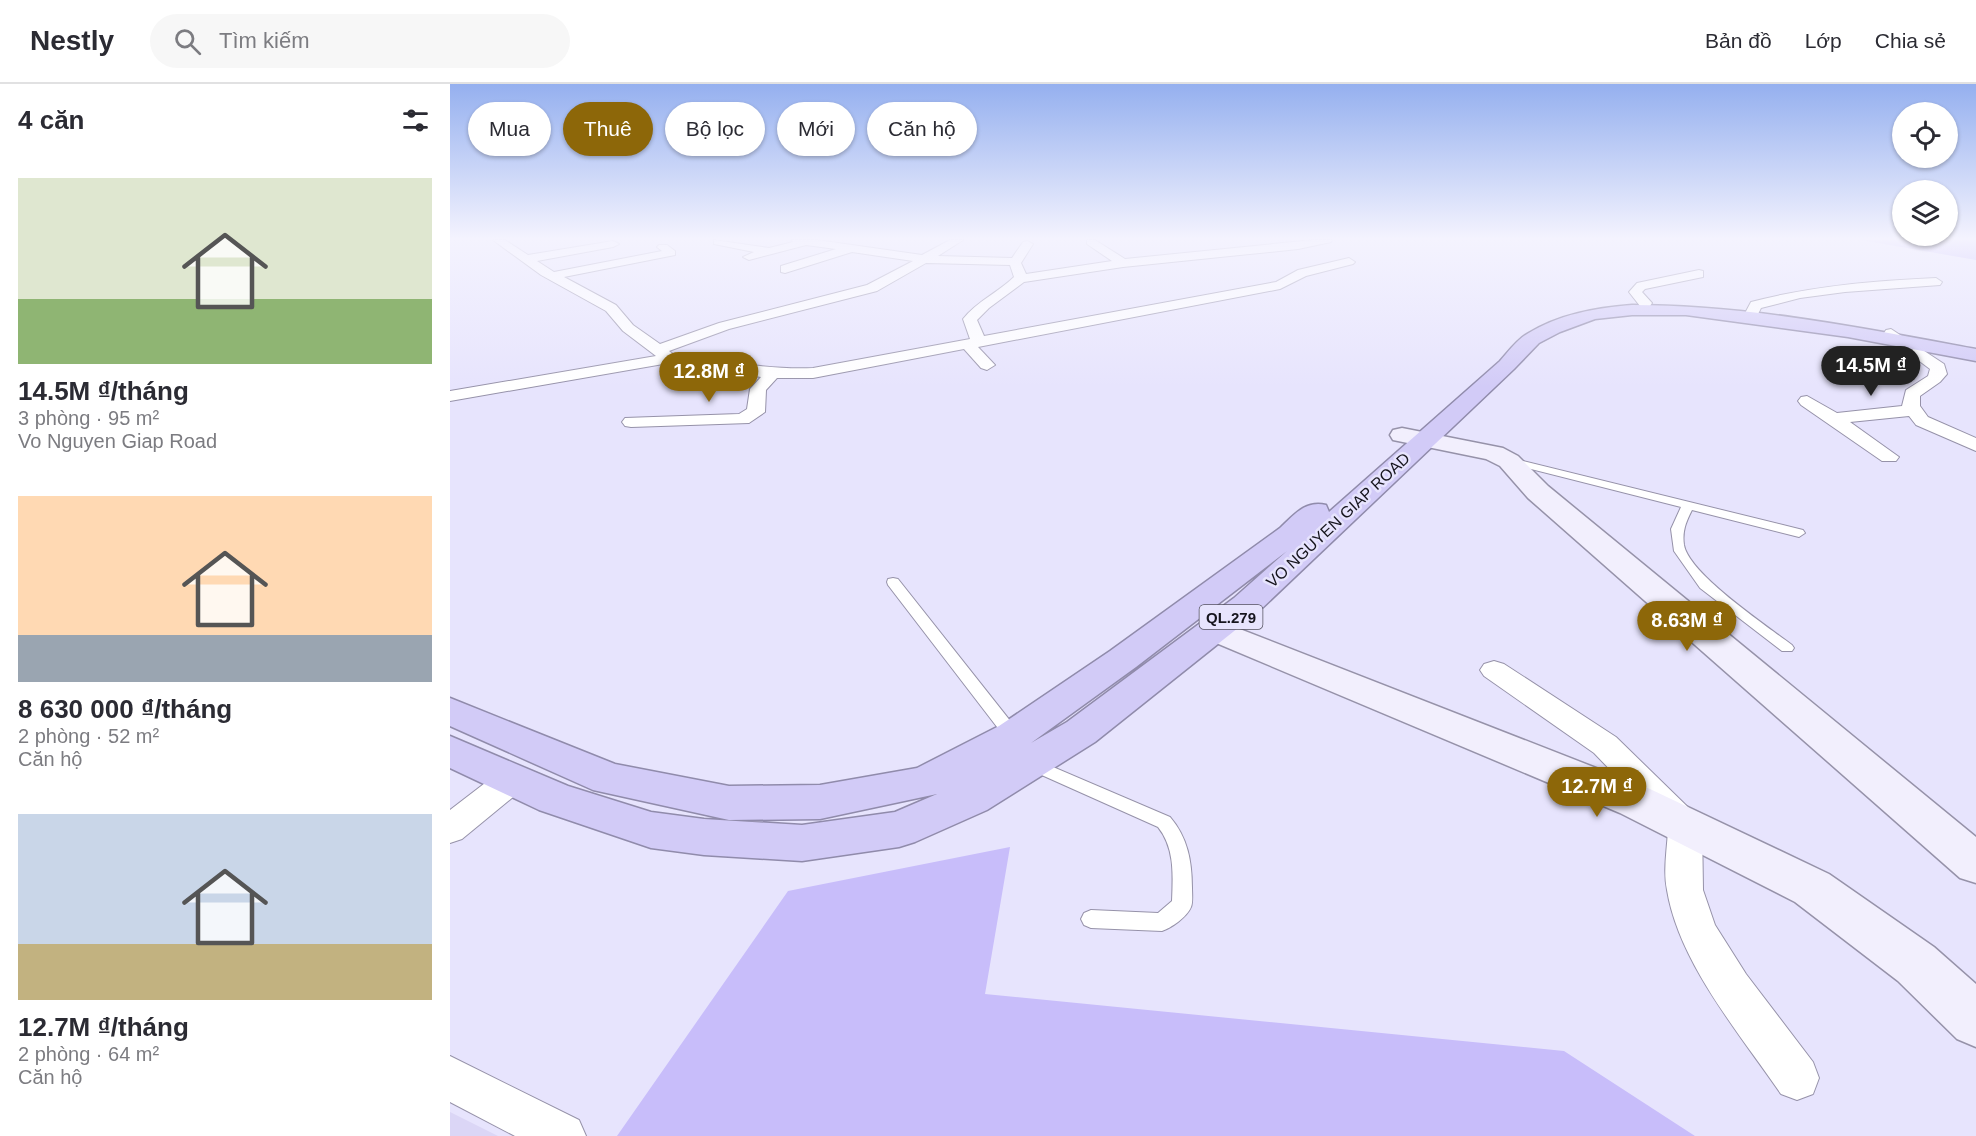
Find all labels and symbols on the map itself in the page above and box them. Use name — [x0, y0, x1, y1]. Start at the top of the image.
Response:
pin: 14.5M ₫ — [1816, 346, 1926, 397]
pin: 12.8M ₫ — [654, 352, 764, 403]
street label: VO NGUYEN GIAP ROAD — [1263, 449, 1413, 591]
pin: 8.63M ₫ — [1632, 601, 1742, 652]
road number: QL.279 — [1200, 605, 1262, 629]
pin: 12.7M ₫ — [1542, 767, 1652, 818]

